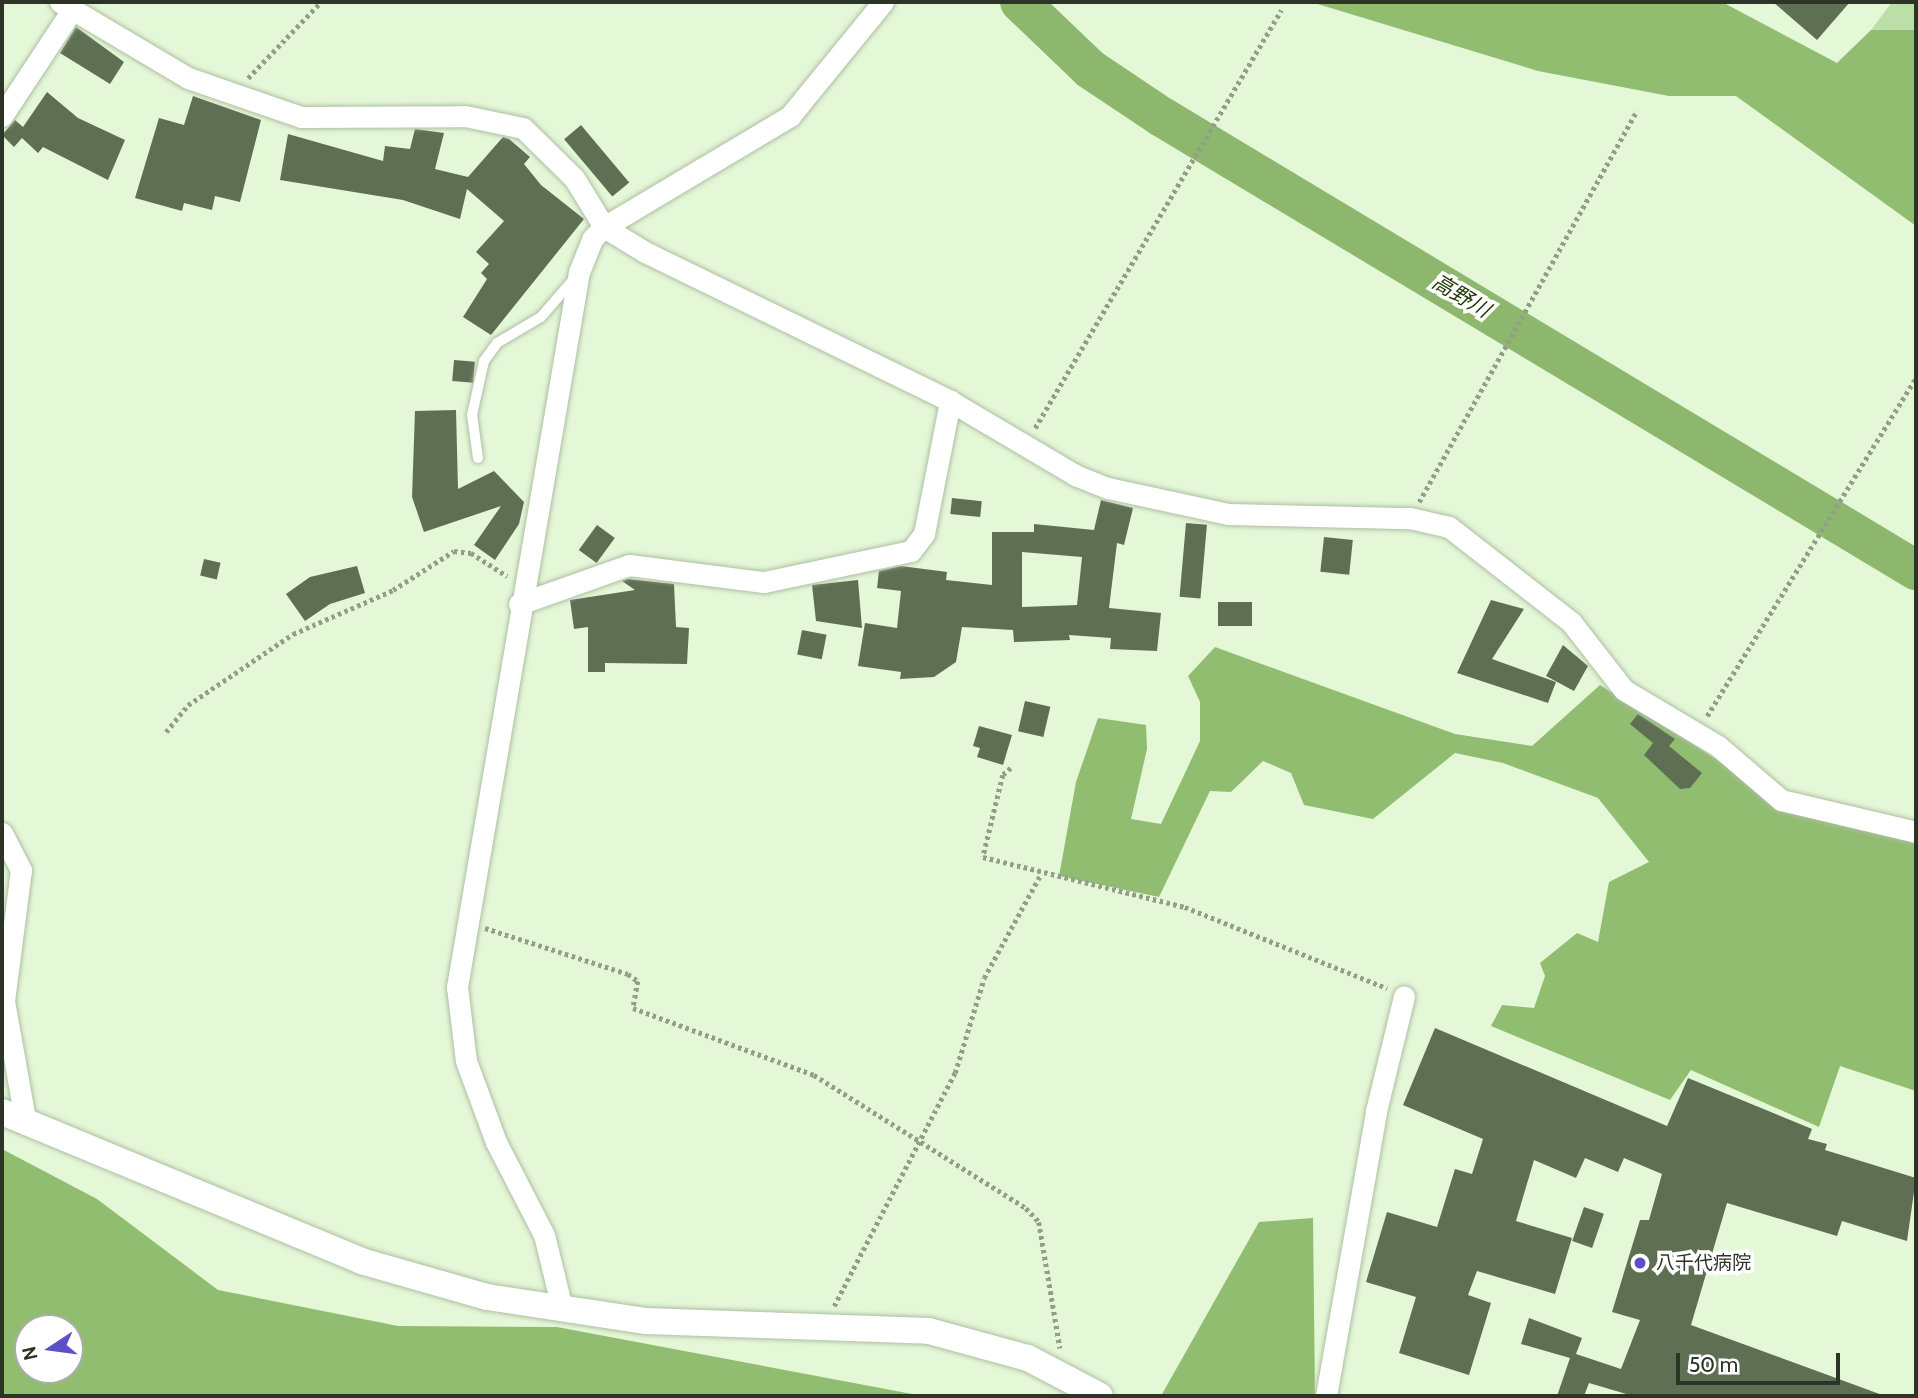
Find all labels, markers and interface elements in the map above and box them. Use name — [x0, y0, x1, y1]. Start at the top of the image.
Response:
water label: 高野川 — [1428, 269, 1494, 323]
place label: 八千代病院 — [1656, 1252, 1751, 1274]
marker: 八千代病院 — [1630, 1253, 1650, 1273]
north arrow — [14, 1314, 84, 1384]
scale bar — [1680, 1338, 1844, 1382]
text: N — [17, 1344, 43, 1363]
text: 50 m — [1689, 1352, 1738, 1377]

